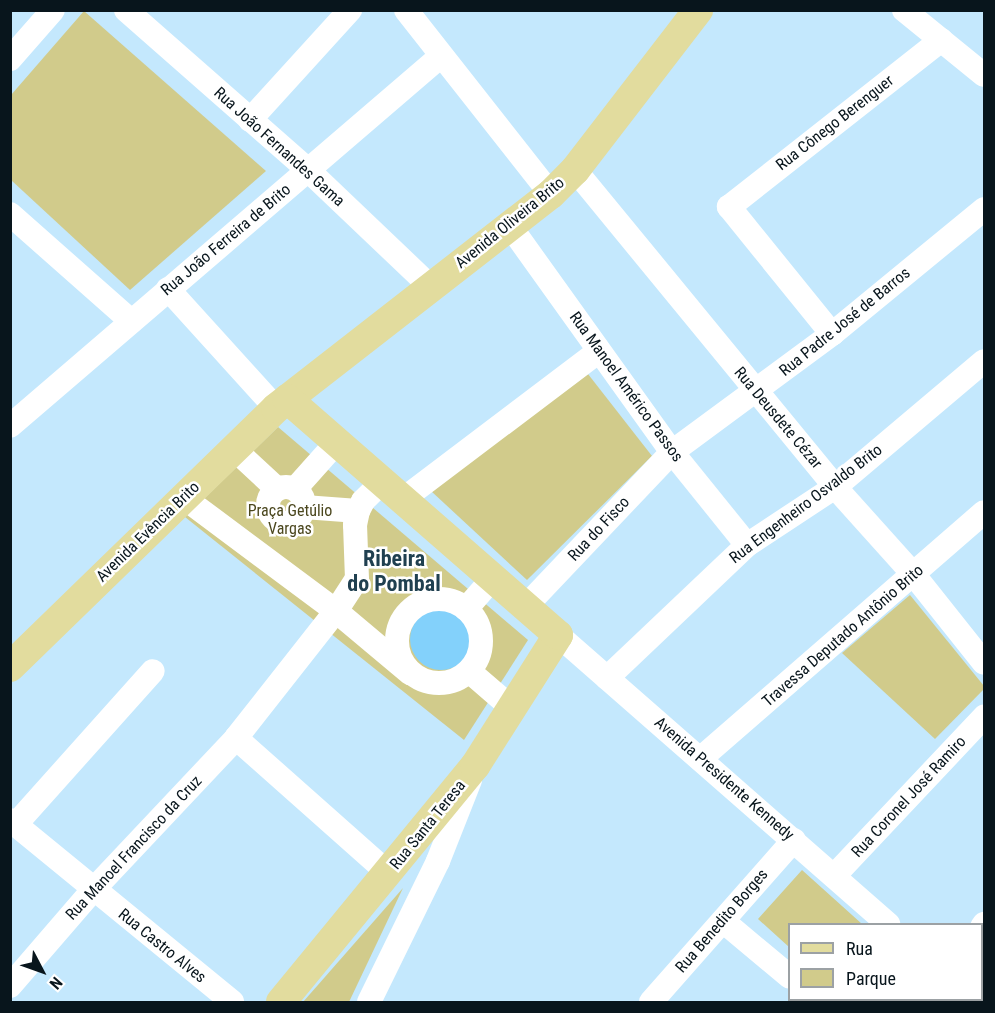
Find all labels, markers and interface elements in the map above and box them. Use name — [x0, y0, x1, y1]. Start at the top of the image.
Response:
street label: Rua Cônego Berenguer — [772, 71, 898, 175]
street label: Rua João Fernandes Gama — [210, 83, 348, 211]
street label: Avenida Oliveira Brito — [452, 173, 568, 273]
street label: Rua João Ferreira de Brito — [157, 180, 295, 300]
street label: Rua Padre José de Barros — [776, 263, 914, 381]
street label: Rua Manoel Américo Passos — [565, 308, 687, 466]
street label: Rua Deusdete Cézar — [730, 363, 826, 473]
street label: Rua Engenheiro Osvaldo Brito — [726, 440, 886, 568]
street label: Avenida Evência Brito — [92, 478, 204, 586]
street label: Rua do Fisco — [564, 493, 634, 565]
park label: Praça Getúlio Vargas — [248, 501, 332, 539]
district label: Ribeira do Pombal — [347, 545, 441, 596]
street label: Travessa Deputado Antônio Brito — [759, 561, 927, 711]
street label: Avenida Presidente Kennedy — [650, 713, 798, 845]
street label: Rua Coronel José Ramiro — [848, 732, 970, 862]
street label: Rua Manoel Francisco da Cruz — [62, 772, 206, 924]
street label: Rua Santa Teresa — [386, 776, 470, 874]
street label: Rua Benedito Borges — [672, 865, 772, 977]
street label: Rua Castro Alves — [114, 905, 210, 987]
legend — [788, 923, 983, 1001]
text: Rua — [846, 938, 873, 959]
north arrow — [12, 941, 72, 1001]
text: Parque — [846, 968, 896, 989]
text: N — [46, 973, 66, 993]

